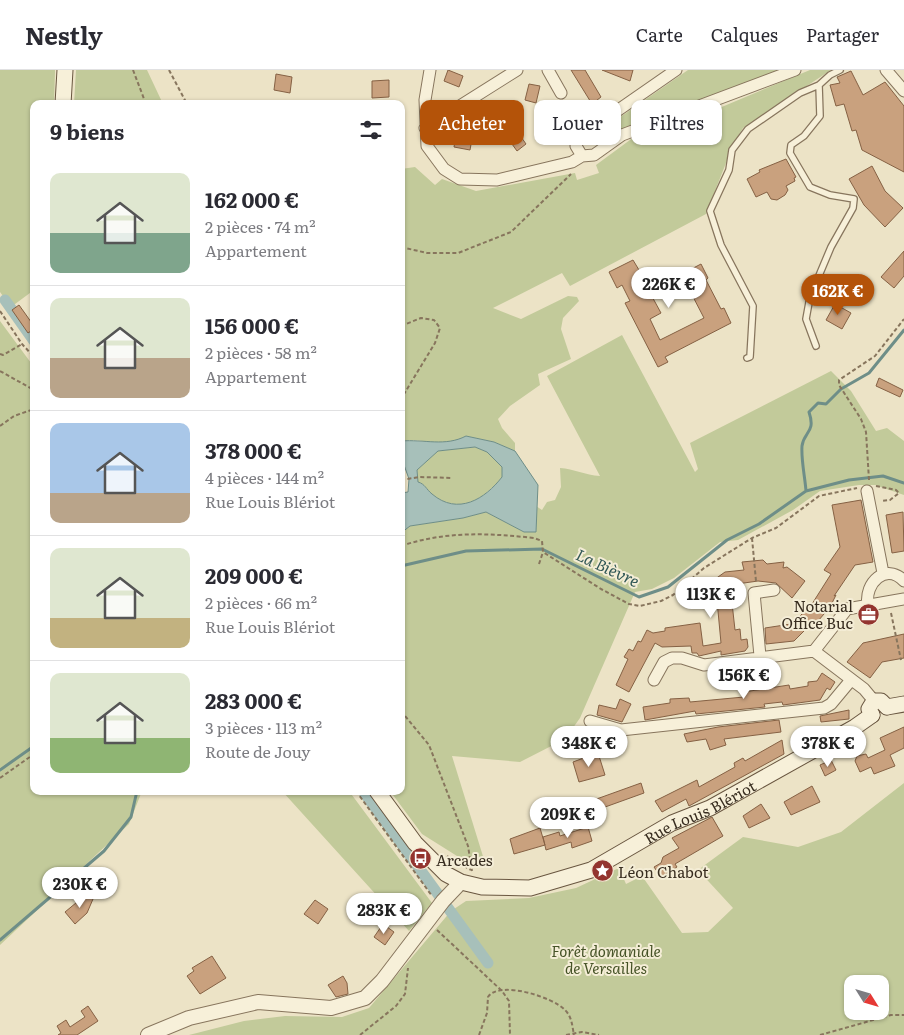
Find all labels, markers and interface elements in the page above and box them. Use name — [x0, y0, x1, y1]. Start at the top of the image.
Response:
text: Nestly — [25, 17, 103, 52]
text: Carte — [636, 21, 683, 48]
text: Calques — [711, 21, 778, 48]
text: Partager — [806, 21, 879, 48]
chip: Acheter — [420, 100, 524, 145]
chip: Louer — [534, 100, 621, 145]
chip: Filtres — [631, 100, 722, 145]
text: 9 biens — [50, 115, 124, 146]
icon: filters — [357, 116, 385, 144]
text: 162 000 € — [205, 183, 299, 214]
icon: home — [90, 193, 150, 253]
text: 2 pièces · 74 m² — [205, 214, 316, 238]
text: Appartement — [205, 238, 307, 262]
pin: 226K € — [628, 266, 710, 309]
text: 226K € — [642, 271, 696, 295]
pin: 162K € — [797, 274, 879, 316]
text: 162K € — [812, 278, 864, 302]
text: 156 000 € — [205, 309, 299, 340]
icon: home — [90, 318, 150, 378]
text: 2 pièces · 58 m² — [205, 340, 317, 364]
text: Appartement — [205, 364, 307, 388]
text: 378 000 € — [205, 434, 302, 465]
icon: home — [90, 443, 150, 503]
text: 4 pièces · 144 m² — [205, 465, 324, 489]
text: Rue Louis Blériot — [205, 489, 335, 513]
water label: La Bièvre — [572, 542, 644, 592]
text: 209 000 € — [205, 559, 303, 590]
icon: home — [90, 568, 150, 628]
pin: 113K € — [670, 576, 752, 619]
text: 113K € — [686, 581, 736, 605]
text: 2 pièces · 66 m² — [205, 590, 317, 614]
place label: Notarial Office Buc — [782, 594, 854, 634]
office icon: Notarial Office Buc — [857, 602, 881, 626]
text: Rue Louis Blériot — [205, 614, 335, 638]
pin: 156K € — [703, 658, 785, 700]
text: 156K € — [718, 662, 770, 686]
text: 283 000 € — [205, 684, 302, 715]
icon: home — [90, 693, 150, 753]
text: 3 pièces · 113 m² — [205, 715, 322, 739]
pin: 348K € — [548, 726, 630, 768]
pin: 378K € — [787, 726, 869, 768]
text: 348K € — [562, 730, 616, 754]
text: 378K € — [801, 730, 855, 754]
text: Route de Jouy — [205, 739, 311, 763]
street label: Rue Louis Blériot — [639, 773, 759, 849]
pin: 209K € — [527, 796, 609, 839]
text: 209K € — [541, 801, 595, 825]
bus stop icon: Arcades — [408, 847, 432, 871]
place label: Arcades — [436, 848, 493, 871]
place icon: Léon Chabot — [590, 859, 614, 883]
place label: Léon Chabot — [618, 860, 709, 883]
pin: 230K € — [39, 866, 121, 909]
text: 230K € — [53, 871, 107, 895]
pin: 283K € — [343, 892, 425, 935]
text: 283K € — [357, 897, 411, 921]
park label: Forêt domaniale de Versailles — [551, 939, 661, 979]
north arrow — [844, 975, 889, 1020]
map controls — [844, 975, 889, 1020]

